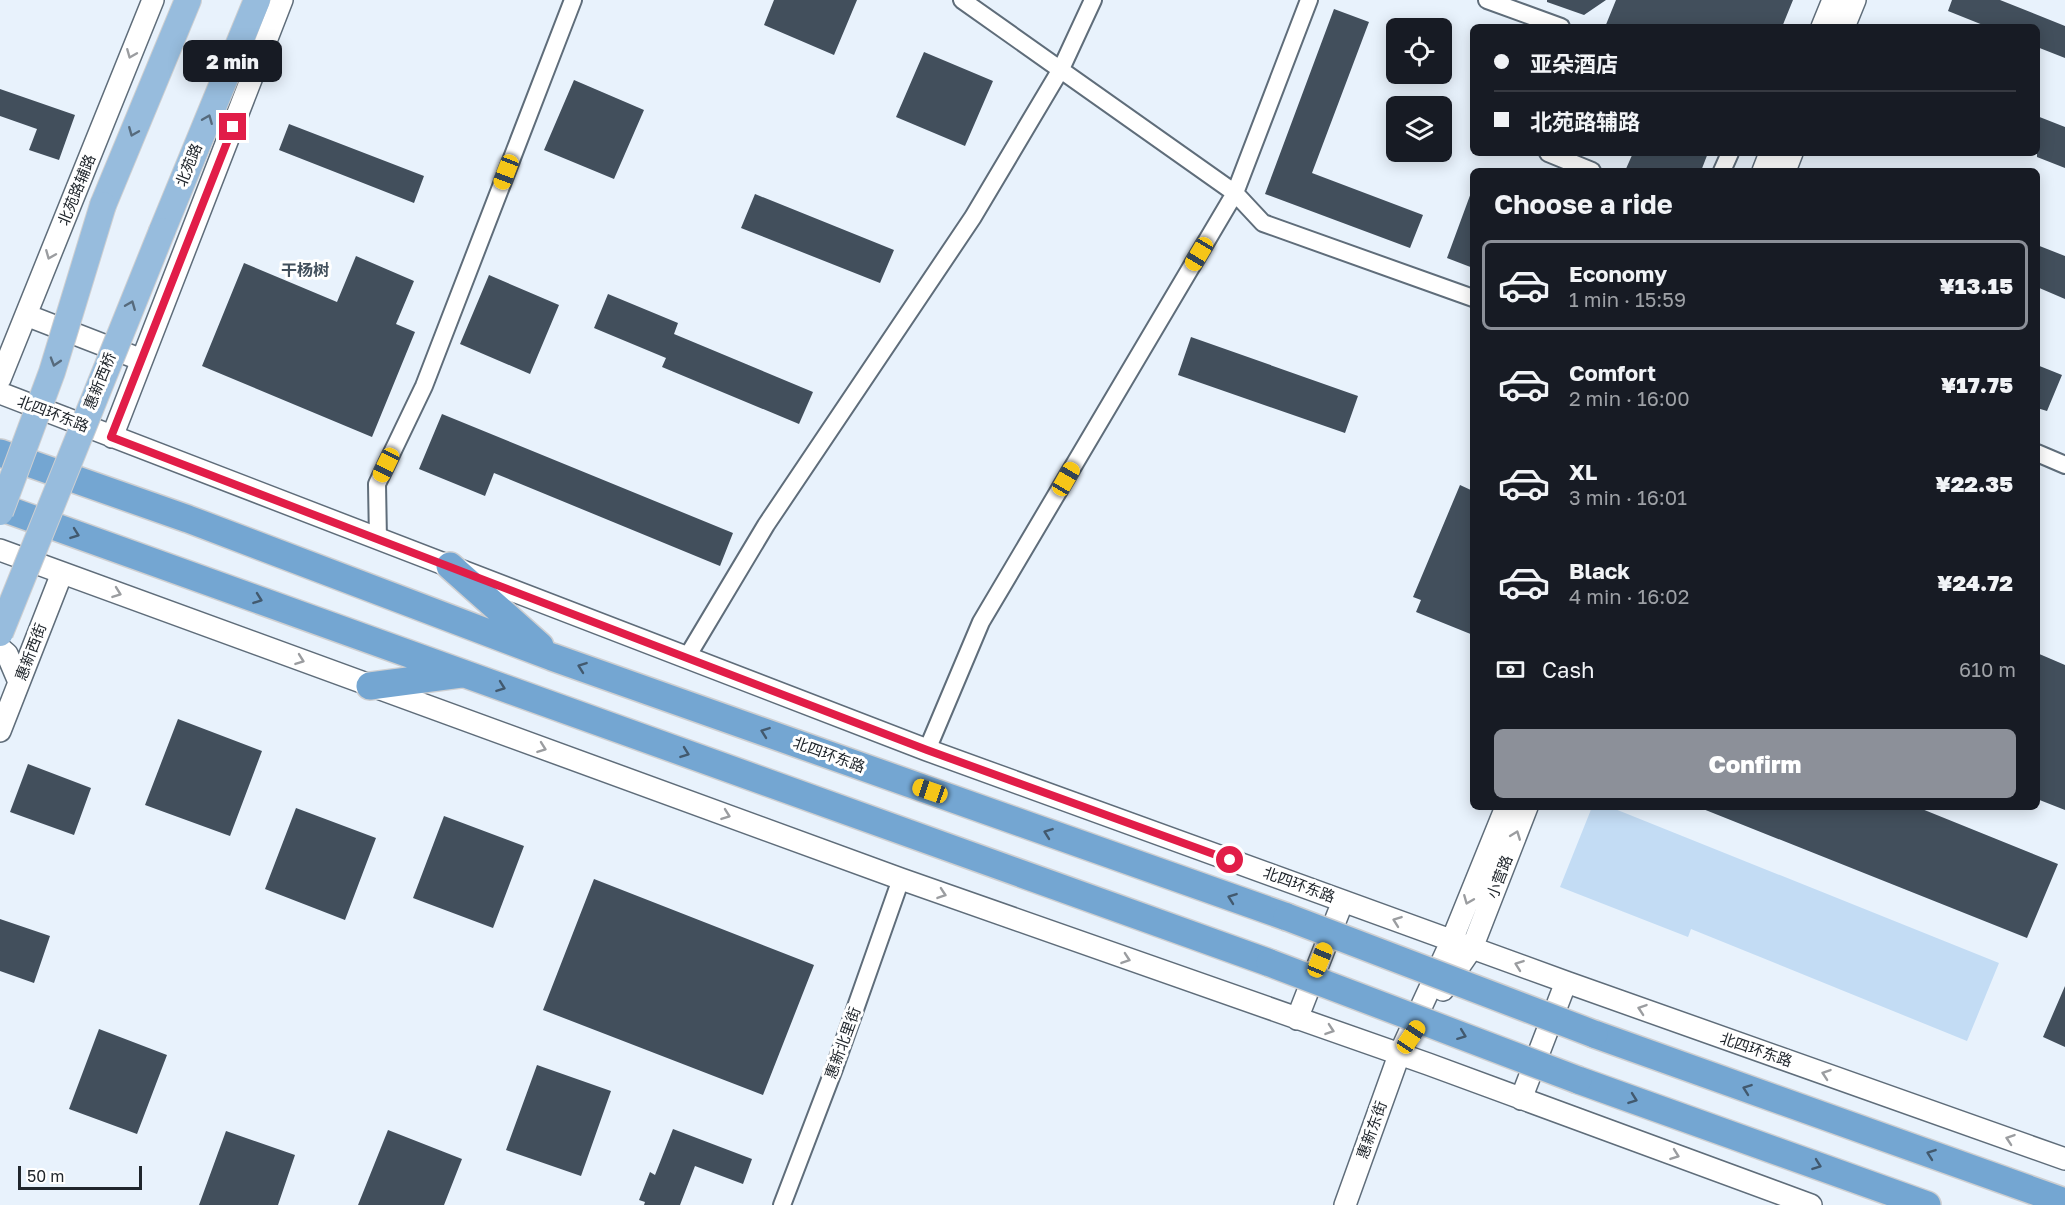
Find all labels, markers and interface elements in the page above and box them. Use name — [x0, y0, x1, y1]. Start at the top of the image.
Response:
map controls — [1386, 18, 1452, 162]
button: locate — [1386, 18, 1452, 84]
callout: 2 min — [184, 40, 282, 82]
one-way arrow — [126, 48, 138, 59]
text: 2 min — [206, 49, 259, 73]
text: 亚朵酒店 — [1530, 50, 1618, 77]
button: layers — [1386, 96, 1452, 162]
text: 北苑路辅路 — [1530, 108, 1640, 135]
route end — [219, 113, 246, 140]
one-way arrow — [201, 114, 213, 125]
one-way arrow — [128, 125, 140, 136]
street label: 北苑路 — [171, 140, 205, 189]
street label: 北苑路辅路 — [54, 151, 98, 228]
car — [491, 152, 521, 192]
text: Choose a ride — [1494, 188, 1673, 220]
car — [1182, 234, 1216, 274]
one-way arrow — [45, 248, 57, 259]
icon: car — [1497, 258, 1551, 312]
district label: 干杨树 — [281, 260, 329, 280]
text: Economy — [1569, 260, 1667, 287]
text: ¥13.15 — [1939, 272, 2013, 299]
text: 1 min · 15:59 — [1569, 287, 1686, 311]
one-way arrow — [124, 301, 136, 312]
street label: 惠新西桥 — [79, 349, 119, 412]
one-way arrow — [50, 356, 62, 367]
icon: car — [1497, 357, 1551, 411]
text: Comfort — [1569, 359, 1656, 386]
text: ¥17.75 — [1941, 371, 2013, 398]
text: 2 min · 16:00 — [1569, 386, 1690, 410]
street label: 北四环东路 — [15, 391, 92, 435]
car — [370, 445, 402, 485]
icon: car — [1497, 456, 1551, 510]
text: XL — [1569, 458, 1597, 485]
car — [1049, 459, 1083, 499]
text: ¥22.35 — [1935, 470, 2013, 497]
text: 3 min · 16:01 — [1569, 485, 1687, 509]
one-way arrow — [69, 526, 80, 539]
icon: car — [1497, 555, 1551, 609]
text: Black — [1569, 557, 1630, 584]
text: ¥24.72 — [1937, 569, 2013, 596]
text: 4 min · 16:02 — [1569, 584, 1689, 608]
one-way arrow — [111, 586, 122, 598]
one-way arrow — [252, 592, 263, 605]
street label: 惠新西街 — [11, 620, 49, 683]
one-way arrow — [294, 653, 305, 665]
icon: cash — [1494, 653, 1527, 686]
text: Cash — [1542, 656, 1595, 683]
text: 610 m — [1959, 657, 2016, 681]
one-way arrow — [577, 662, 587, 675]
one-way arrow — [495, 679, 506, 692]
one-way arrow — [760, 727, 771, 740]
button: Confirm — [1494, 729, 2016, 798]
street label: 北四环东路 — [791, 733, 868, 775]
one-way arrow — [536, 741, 547, 754]
one-way arrow — [679, 745, 690, 758]
car — [910, 777, 950, 805]
one-way arrow — [720, 808, 730, 821]
one-way arrow — [1043, 827, 1054, 840]
one-way arrow — [1509, 830, 1521, 841]
route start — [1216, 846, 1243, 873]
street label: 小营路 — [1483, 852, 1516, 901]
street label: 北四环东路 — [1261, 863, 1338, 905]
one-way arrow — [936, 887, 947, 899]
one-way arrow — [1227, 892, 1238, 905]
one-way arrow — [1463, 894, 1475, 905]
one-way arrow — [1392, 915, 1403, 928]
car — [1305, 940, 1335, 980]
one-way arrow — [1120, 951, 1131, 964]
one-way arrow — [1514, 960, 1525, 972]
street label: 惠新北里街 — [821, 1004, 863, 1081]
one-way arrow — [1637, 1004, 1648, 1017]
car — [1393, 1017, 1429, 1057]
one-way arrow — [1324, 1023, 1335, 1036]
one-way arrow — [1456, 1028, 1467, 1041]
street label: 北四环东路 — [1718, 1028, 1795, 1070]
one-way arrow — [1821, 1069, 1832, 1082]
one-way arrow — [1742, 1083, 1753, 1096]
one-way arrow — [1628, 1092, 1638, 1105]
street label: 惠新东街 — [1352, 1098, 1390, 1161]
one-way arrow — [2005, 1134, 2016, 1147]
one-way arrow — [1669, 1148, 1679, 1161]
one-way arrow — [1926, 1148, 1937, 1161]
one-way arrow — [1811, 1158, 1822, 1171]
scale bar — [18, 1163, 142, 1190]
text: 50 m — [27, 1166, 64, 1186]

